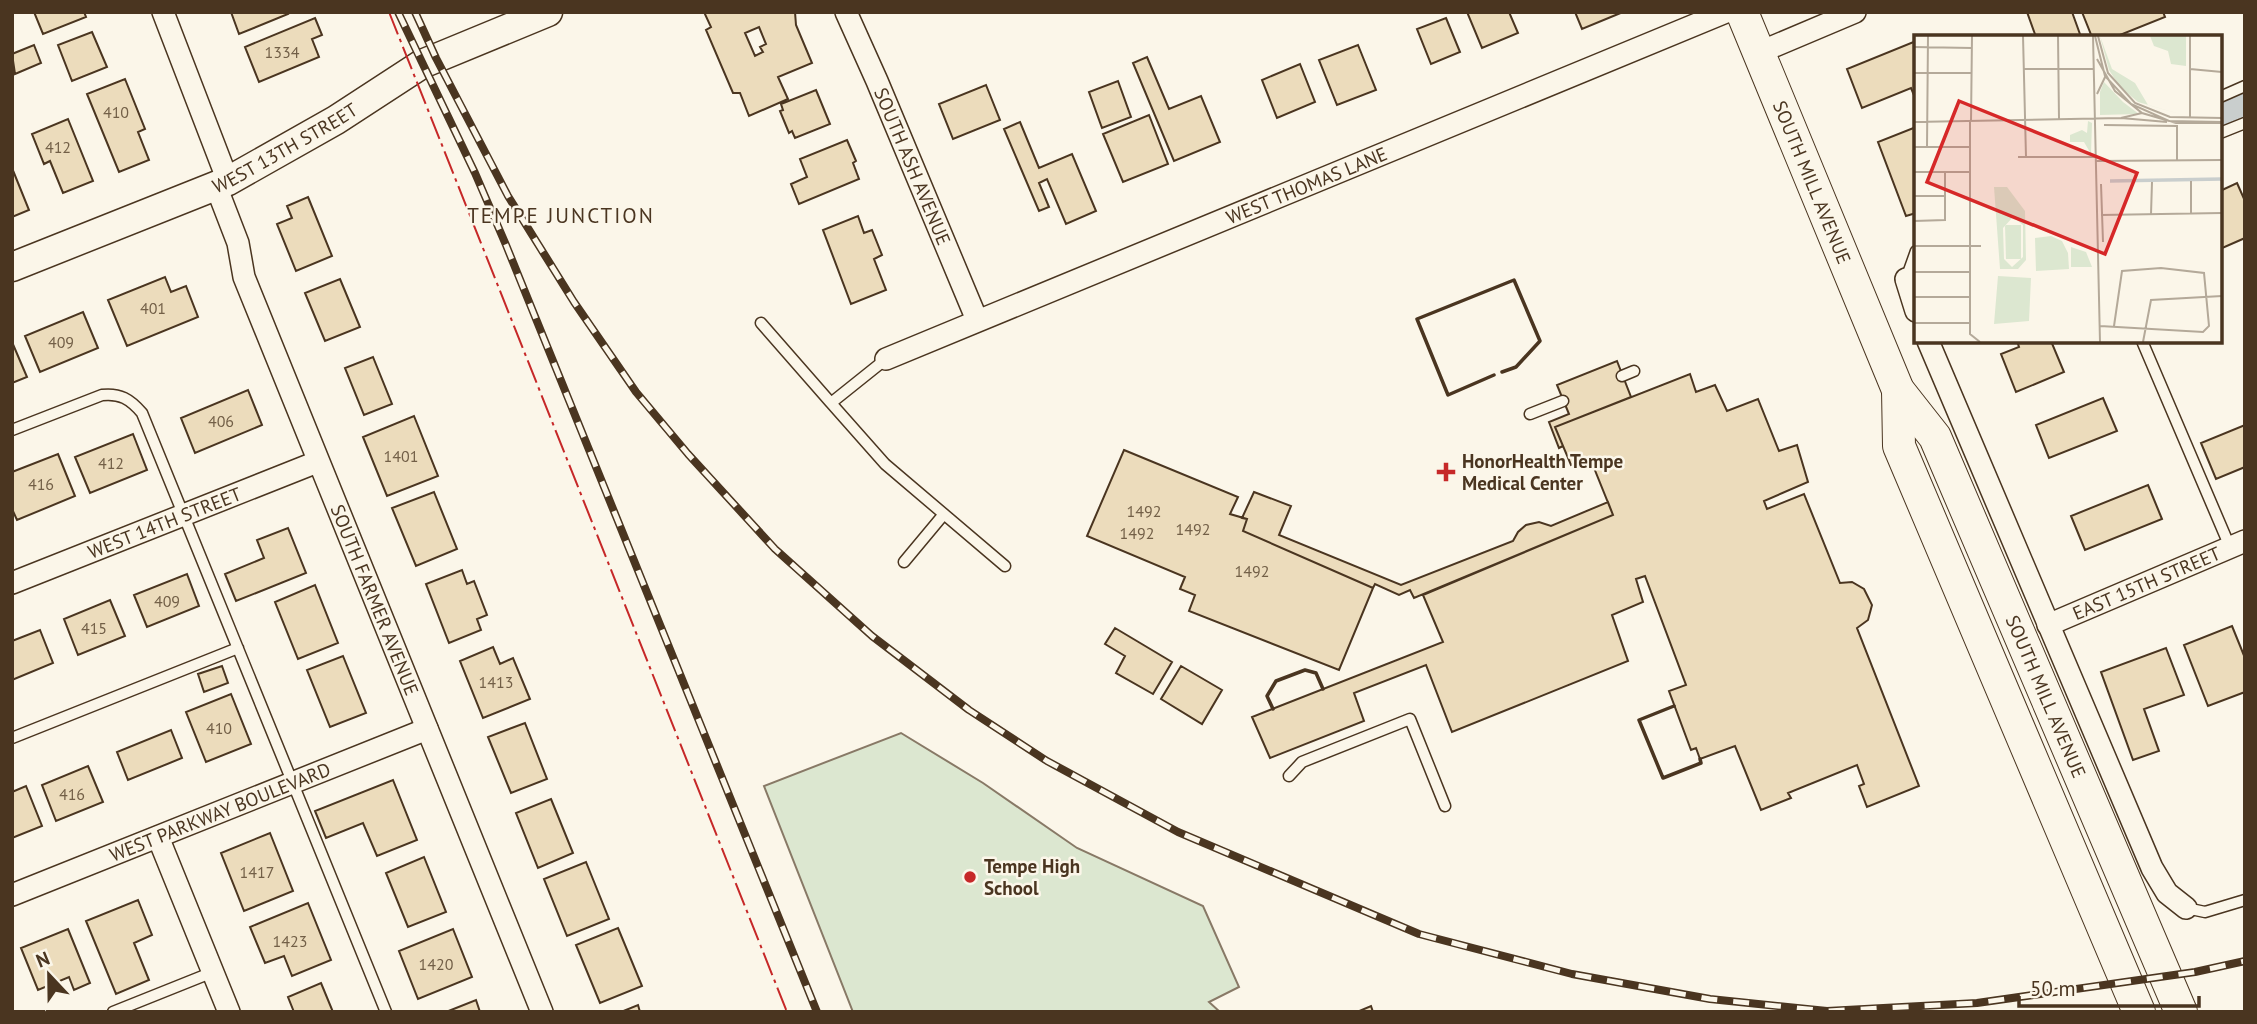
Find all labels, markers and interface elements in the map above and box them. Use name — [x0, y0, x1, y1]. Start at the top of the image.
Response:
inset map — [1914, 35, 2222, 343]
house number: 1334 — [265, 42, 300, 62]
street label: SOUTH ASH AVENUE — [869, 84, 956, 248]
street label: WEST 13TH STREET — [209, 97, 362, 198]
street label: SOUTH MILL AVENUE — [1768, 97, 1857, 267]
house number: 410 — [103, 102, 129, 122]
house number: 412 — [45, 137, 71, 157]
street label: WEST THOMAS LANE — [1222, 141, 1391, 229]
district label: TEMPE JUNCTION — [467, 202, 655, 229]
house number: 401 — [140, 298, 166, 318]
house number: 409 — [48, 332, 74, 352]
house number: 406 — [208, 411, 234, 431]
house number: 1401 — [384, 446, 418, 466]
place label: HonorHealth Tempe Medical Center — [1462, 449, 1623, 495]
house number: 412 — [98, 453, 124, 473]
marker: HonorHealth Tempe Medical Center — [1436, 462, 1456, 482]
house number: 416 — [28, 474, 54, 494]
street label: WEST 14TH STREET — [84, 481, 245, 564]
street label: SOUTH FARMER AVENUE — [325, 501, 424, 699]
house number: 1492 — [1127, 501, 1161, 521]
house number: 1492 — [1176, 519, 1210, 539]
house number: 1492 — [1120, 523, 1154, 543]
street label: EAST 15TH STREET — [2069, 541, 2224, 625]
house number: 1492 — [1235, 561, 1269, 581]
house number: 409 — [154, 591, 180, 611]
street label: SOUTH MILL AVENUE — [2001, 612, 2091, 781]
house number: 415 — [81, 618, 107, 638]
house number: 1413 — [479, 672, 513, 692]
house number: 410 — [206, 718, 232, 738]
street label: WEST PARKWAY BOULEVARD — [106, 757, 334, 867]
house number: 416 — [59, 784, 85, 804]
place label: Tempe High School — [984, 854, 1080, 900]
house number: 1417 — [240, 862, 274, 882]
marker: Tempe High School — [962, 869, 978, 885]
house number: 1423 — [273, 931, 307, 951]
north arrow — [14, 940, 84, 1010]
text: N — [32, 946, 53, 973]
house number: 1420 — [419, 954, 454, 974]
scale bar — [2019, 964, 2199, 1008]
text: 50 m — [2030, 975, 2076, 1002]

